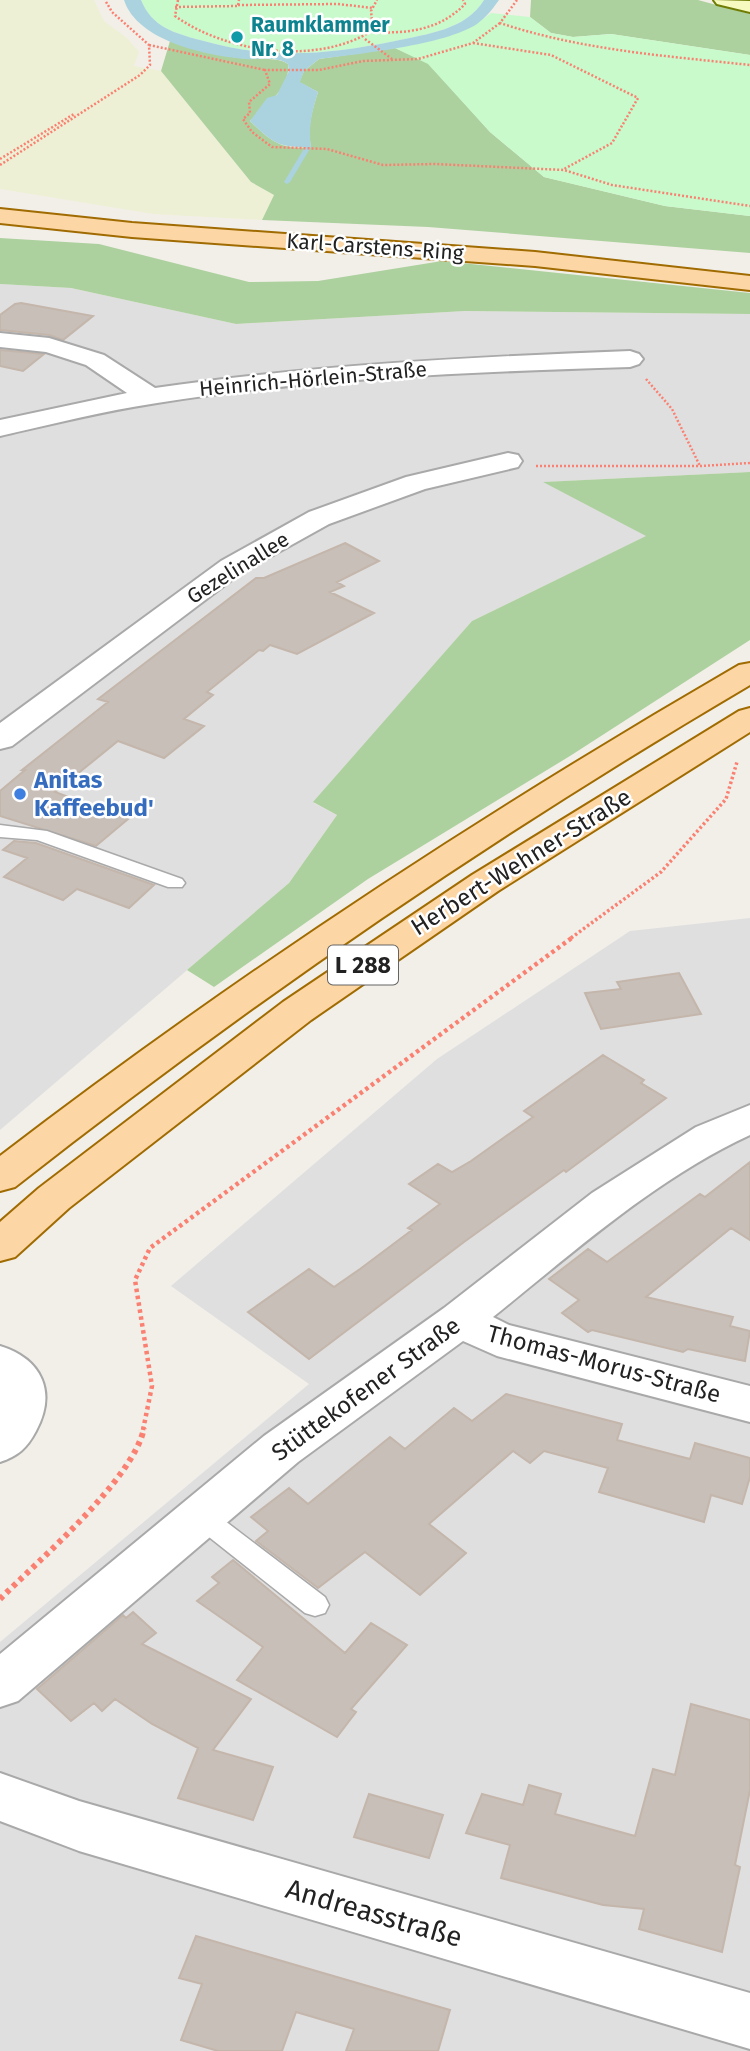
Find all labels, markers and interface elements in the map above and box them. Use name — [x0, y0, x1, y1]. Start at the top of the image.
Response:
place label: Raumklammer Nr. 8 — [251, 12, 390, 62]
marker: Raumklammer Nr. 8 — [229, 29, 245, 45]
street label: Karl-Carstens-Ring — [285, 228, 465, 266]
street label: Heinrich-Hörlein-Straße — [198, 356, 428, 402]
street label: Gezelinallee — [182, 526, 294, 610]
place label: Anitas Kaffeebud' — [33, 766, 154, 822]
street label: Herbert-Wehner-Straße — [406, 783, 636, 941]
marker: Anitas Kaffeebud' — [12, 786, 28, 802]
road number: L 288 — [328, 946, 398, 984]
street label: Stüttekofener Straße — [266, 1311, 466, 1467]
street label: Thomas-Morus-Straße — [484, 1319, 724, 1409]
street label: Andreasstraße — [282, 1872, 466, 1954]

